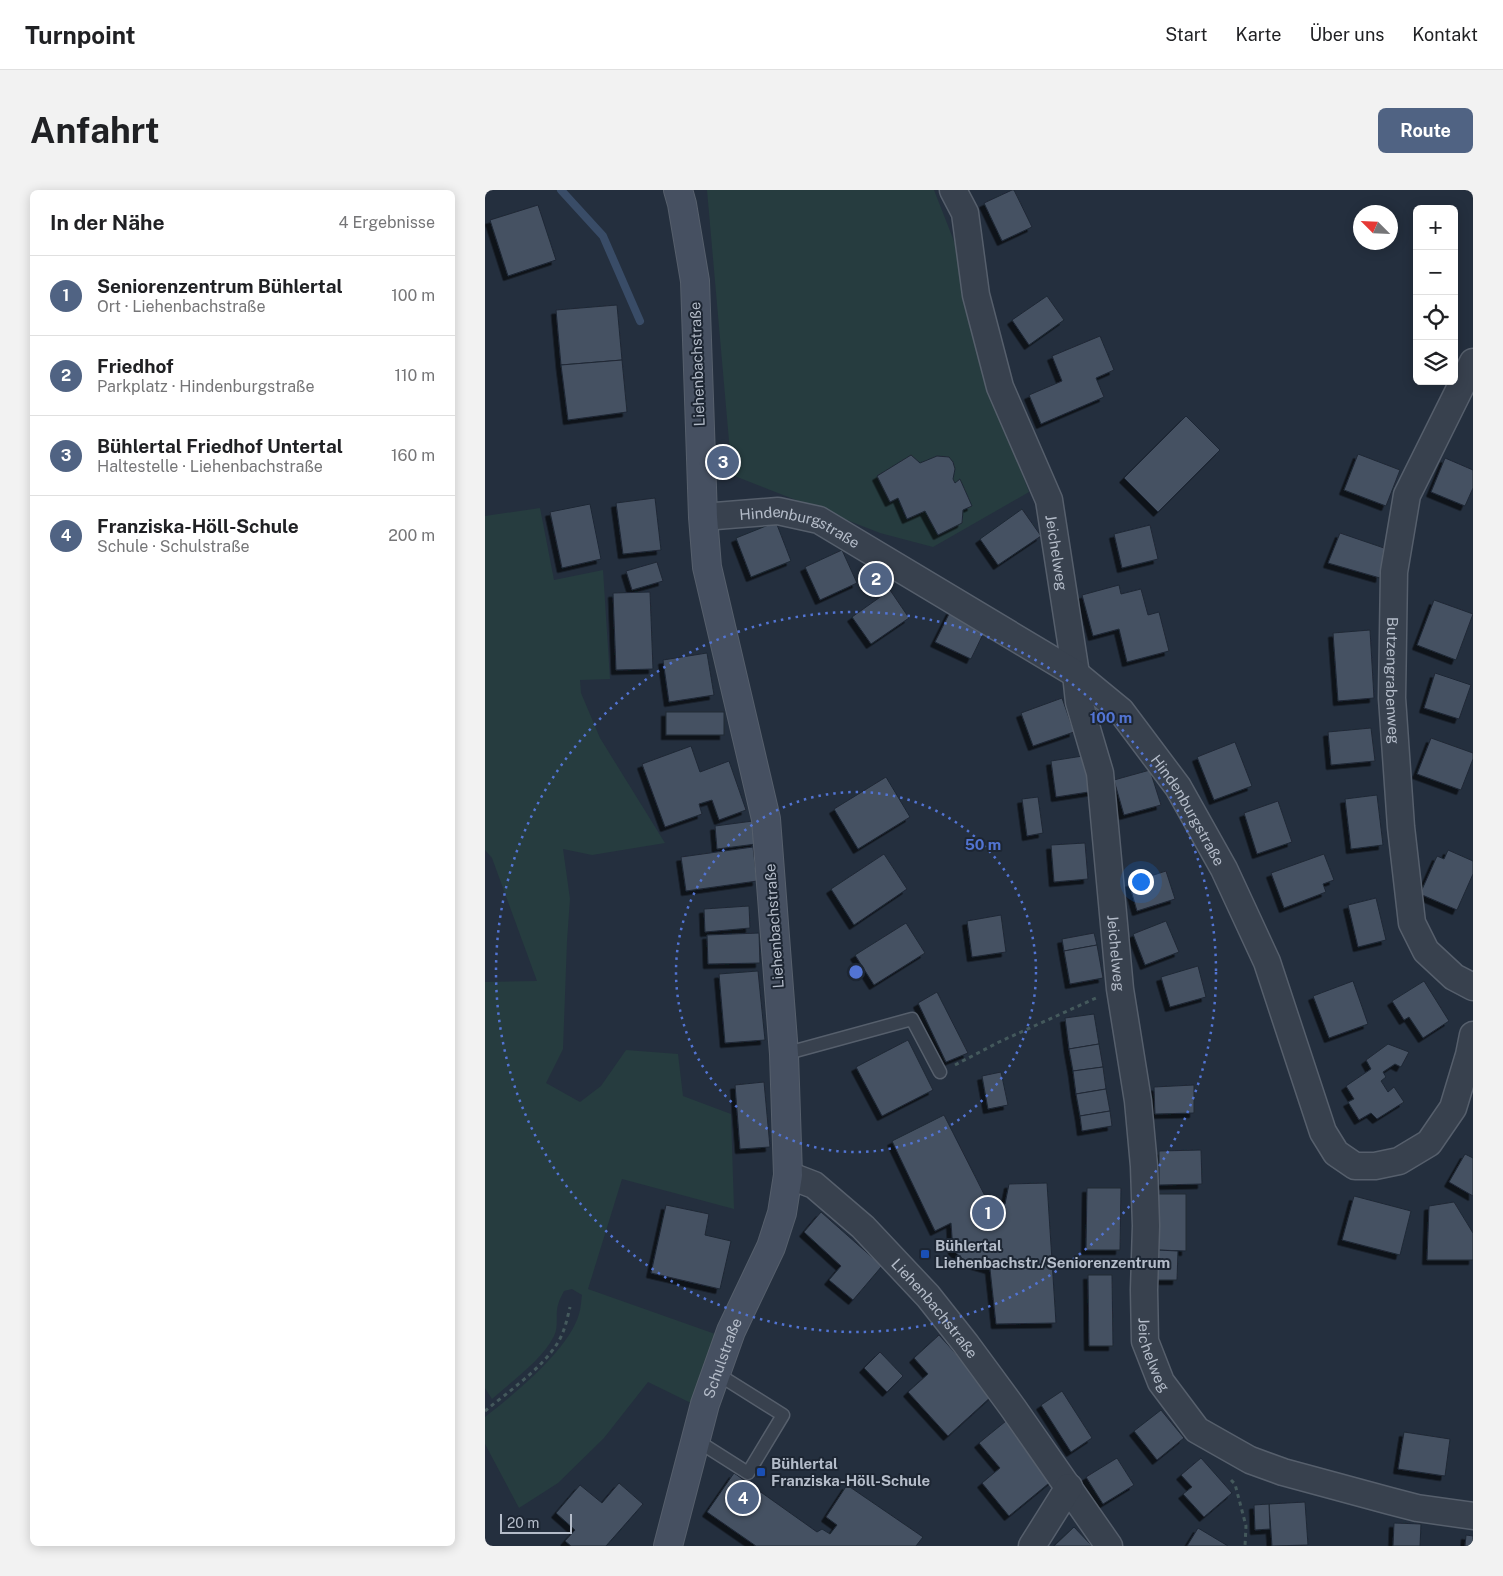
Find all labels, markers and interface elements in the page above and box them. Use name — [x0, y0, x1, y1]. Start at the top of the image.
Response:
text: Turnpoint — [25, 21, 135, 49]
text: Start — [1165, 24, 1208, 45]
text: Karte — [1236, 24, 1281, 45]
text: Über uns — [1309, 24, 1384, 45]
text: Kontakt — [1412, 24, 1478, 45]
button: Route — [1378, 108, 1473, 153]
text: Anfahrt — [30, 110, 160, 151]
north arrow — [1353, 205, 1398, 250]
map controls — [1413, 205, 1458, 385]
button: + — [1413, 205, 1458, 250]
text: In der Nähe — [50, 210, 165, 235]
text: 4 Ergebnisse — [339, 213, 435, 232]
button: − — [1413, 250, 1458, 295]
text: Seniorenzentrum Bühlertal — [97, 275, 343, 297]
text: 1 — [63, 286, 69, 305]
text: 100 m — [391, 286, 435, 305]
button: locate — [1413, 295, 1458, 340]
text: Ort · Liehenbachstraße — [97, 297, 265, 316]
street label: Liehenbachstraße — [686, 301, 708, 427]
button: layers — [1413, 340, 1458, 385]
text: Friedhof — [97, 355, 174, 377]
text: 2 — [61, 366, 71, 385]
text: 110 m — [394, 366, 435, 385]
text: Parkplatz · Hindenburgstraße — [97, 377, 315, 396]
text: Bühlertal Friedhof Untertal — [97, 435, 343, 457]
pin: 3 — [707, 443, 739, 481]
text: 3 — [61, 446, 71, 465]
text: 160 m — [391, 446, 435, 465]
text: Haltestelle · Liehenbachstraße — [97, 457, 323, 476]
street label: Hindenburgstraße — [739, 502, 863, 551]
street label: Jeichelweg — [1043, 513, 1071, 592]
text: Franziska-Höll-Schule — [97, 515, 299, 537]
text: 4 — [61, 526, 71, 545]
text: 200 m — [388, 526, 435, 545]
text: Schule · Schulstraße — [97, 537, 250, 556]
pin: 2 — [860, 560, 892, 598]
street label: Butzengrabenweg — [1384, 617, 1404, 745]
text: 100 m — [1090, 709, 1132, 726]
street label: Hindenburgstraße — [1148, 751, 1229, 868]
text: 50 m — [965, 836, 1001, 853]
street label: Liehenbachstraße — [761, 863, 787, 989]
your location — [1128, 869, 1154, 895]
street label: Jeichelweg — [1105, 914, 1129, 992]
centre of rings — [847, 963, 865, 981]
pin: 1 — [972, 1194, 1004, 1232]
place label: Bühlertal Liehenbachstr./Seniorenzentrum — [935, 1237, 1170, 1271]
marker: Bühlertal Liehenbachstr./Seniorenzentrum — [919, 1248, 931, 1260]
street label: Liehenbachstraße — [888, 1255, 982, 1361]
street label: Schulstraße — [699, 1315, 745, 1400]
street label: Jeichelweg — [1136, 1317, 1174, 1395]
place label: Bühlertal Franziska-Höll-Schule — [771, 1455, 930, 1489]
marker: Bühlertal Franziska-Höll-Schule — [755, 1466, 767, 1478]
pin: 4 — [727, 1479, 759, 1517]
scale bar — [500, 1511, 573, 1534]
text: 20 m — [507, 1515, 539, 1531]

